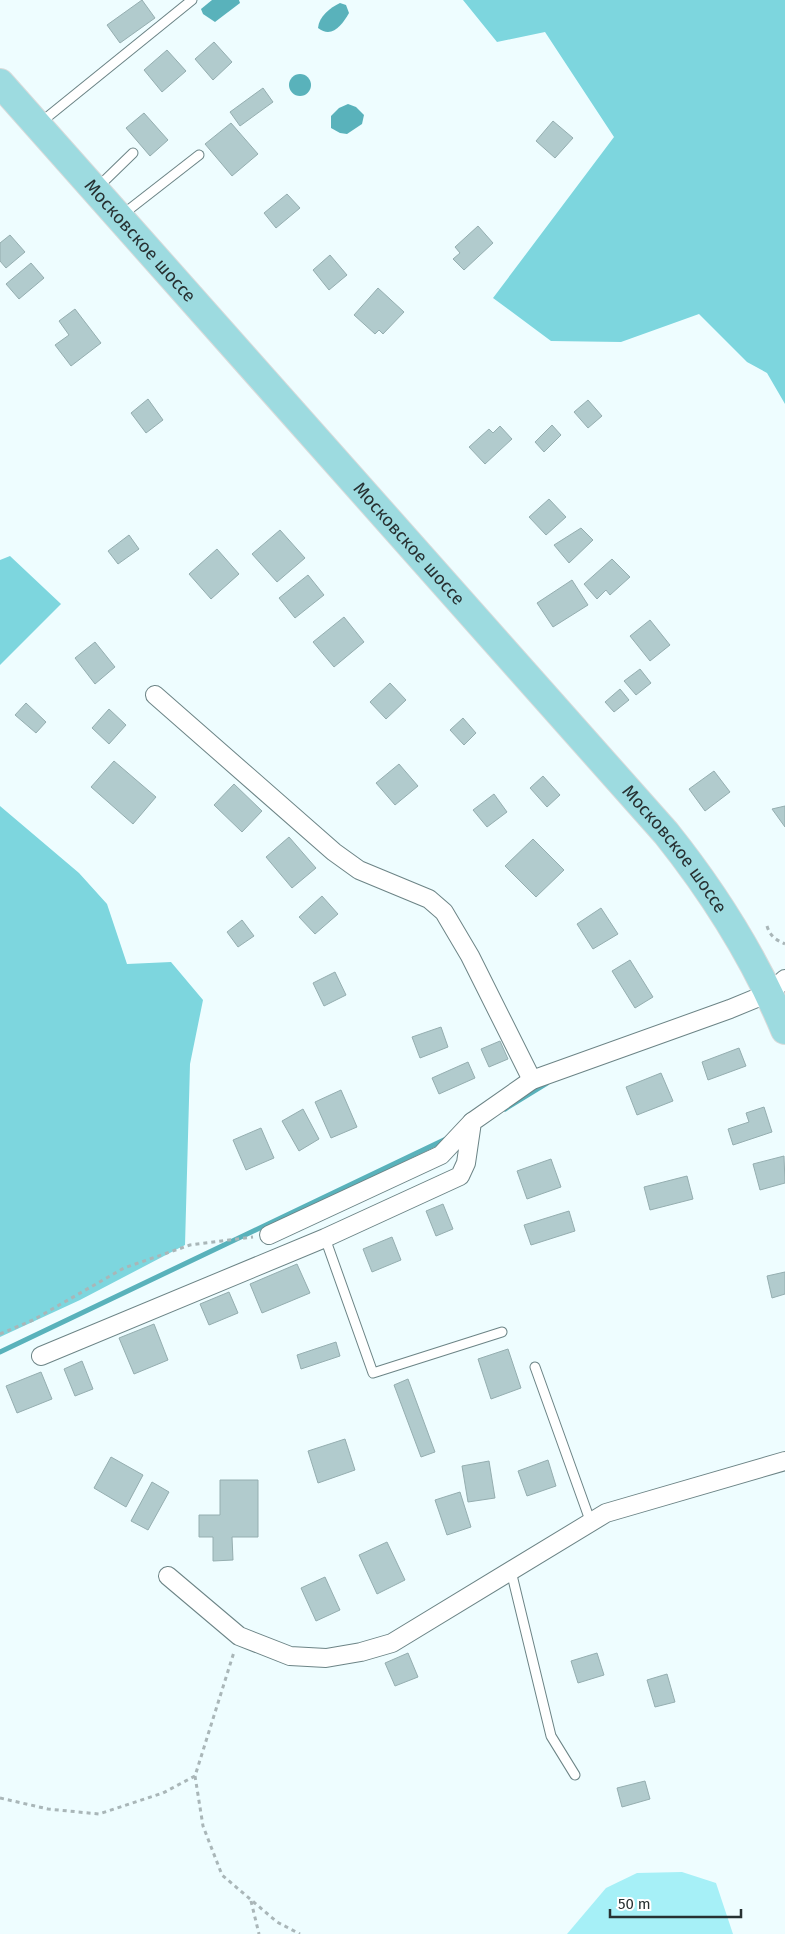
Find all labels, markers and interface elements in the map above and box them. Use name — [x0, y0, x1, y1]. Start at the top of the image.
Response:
street label: Московское шоссе — [80, 175, 200, 307]
street label: Московское шоссе — [349, 478, 469, 610]
street label: Московское шоссе — [618, 780, 732, 917]
scale bar — [610, 1886, 741, 1918]
text: 50 m — [618, 1895, 651, 1913]

